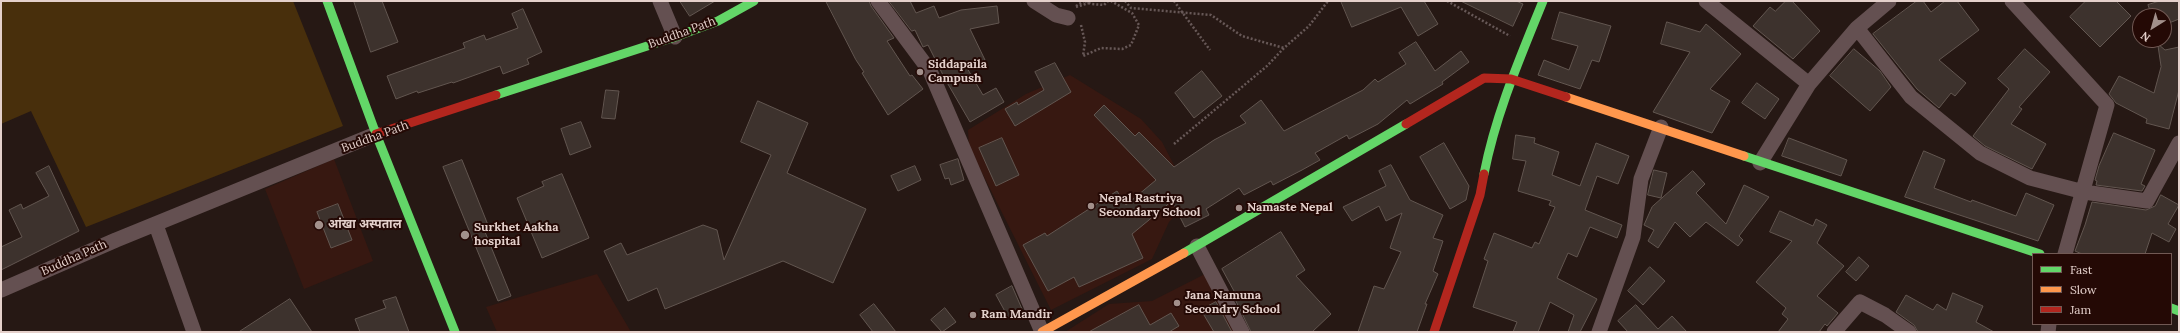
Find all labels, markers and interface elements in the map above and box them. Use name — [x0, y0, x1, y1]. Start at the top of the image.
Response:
north arrow — [2132, 8, 2172, 48]
street label: Buddha Path — [646, 14, 718, 52]
text: N — [2138, 29, 2153, 45]
place label: Siddapaila Campush — [928, 58, 987, 86]
marker: Siddapaila Campush — [915, 67, 925, 77]
street label: Buddha Path — [339, 118, 411, 156]
place label: Nepal Rastriya Secondary School — [1099, 192, 1201, 220]
marker: Nepal Rastriya Secondary School — [1086, 201, 1096, 211]
place label: Namaste Nepal — [1247, 201, 1333, 215]
marker: Namaste Nepal — [1234, 203, 1244, 213]
place label: आंखा अस्पताल — [328, 218, 401, 232]
marker: आंखा अस्पताल — [313, 219, 325, 231]
place label: Surkhet Aakha hospital — [474, 221, 558, 249]
marker: Surkhet Aakha hospital — [459, 229, 471, 241]
street label: Buddha Path — [39, 237, 109, 279]
legend — [2032, 253, 2172, 325]
text: Fast — [2070, 262, 2093, 277]
text: Slow — [2070, 282, 2097, 297]
place label: Jana Namuna Secondry School — [1185, 289, 1280, 317]
marker: Jana Namuna Secondry School — [1172, 298, 1182, 308]
text: Jam — [2070, 302, 2091, 317]
place label: Ram Mandir — [981, 308, 1052, 322]
marker: Ram Mandir — [968, 310, 978, 320]

